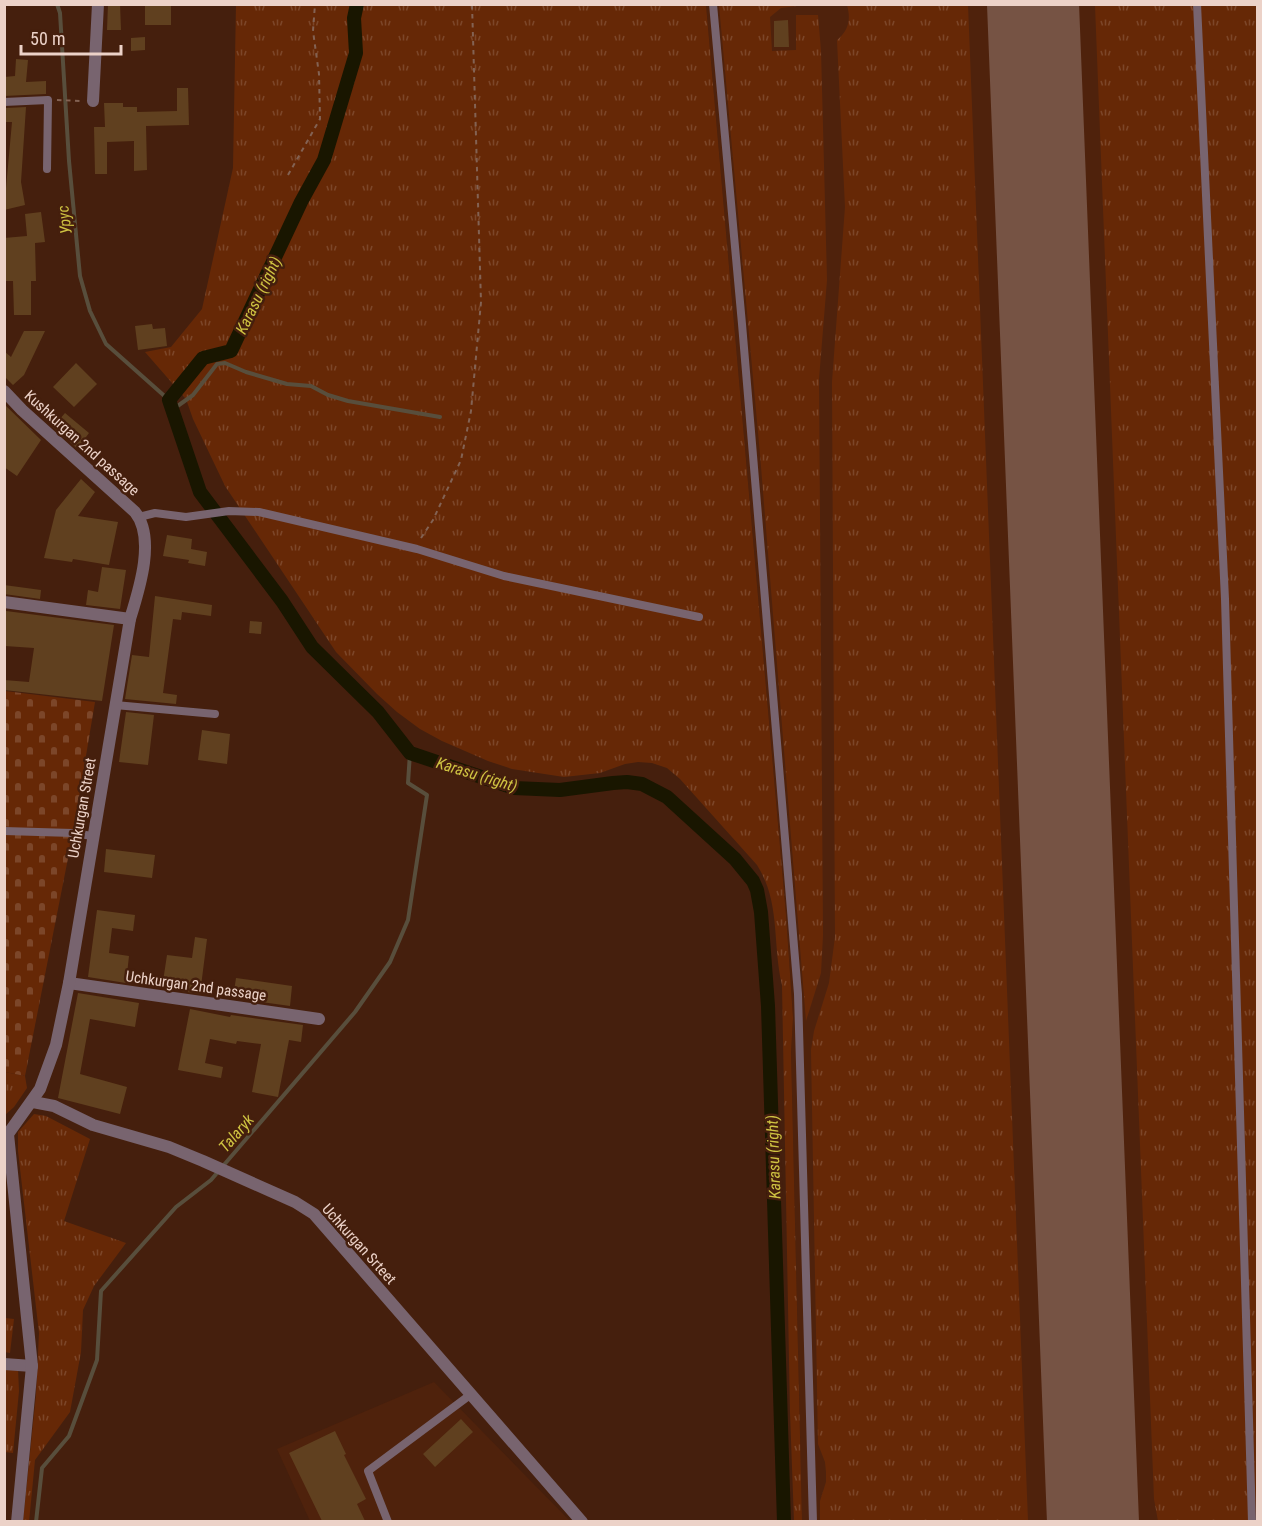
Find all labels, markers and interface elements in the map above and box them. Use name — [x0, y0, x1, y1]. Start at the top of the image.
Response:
scale bar — [21, 18, 122, 56]
text: 50 m — [30, 28, 65, 49]
water label: Урус — [53, 204, 76, 235]
water label: Karasu (right) — [232, 253, 285, 337]
street label: Kushkurgan 2nd passage — [21, 387, 143, 499]
water label: Karasu (right) — [434, 753, 520, 796]
street label: Uchkurgan Street — [64, 756, 100, 860]
street label: Uchkurgan 2nd passage — [125, 967, 267, 1005]
water label: Talaryk — [215, 1110, 259, 1156]
water label: Karasu (right) — [763, 1115, 784, 1199]
street label: Uchkurgan Srteet — [318, 1200, 400, 1288]

